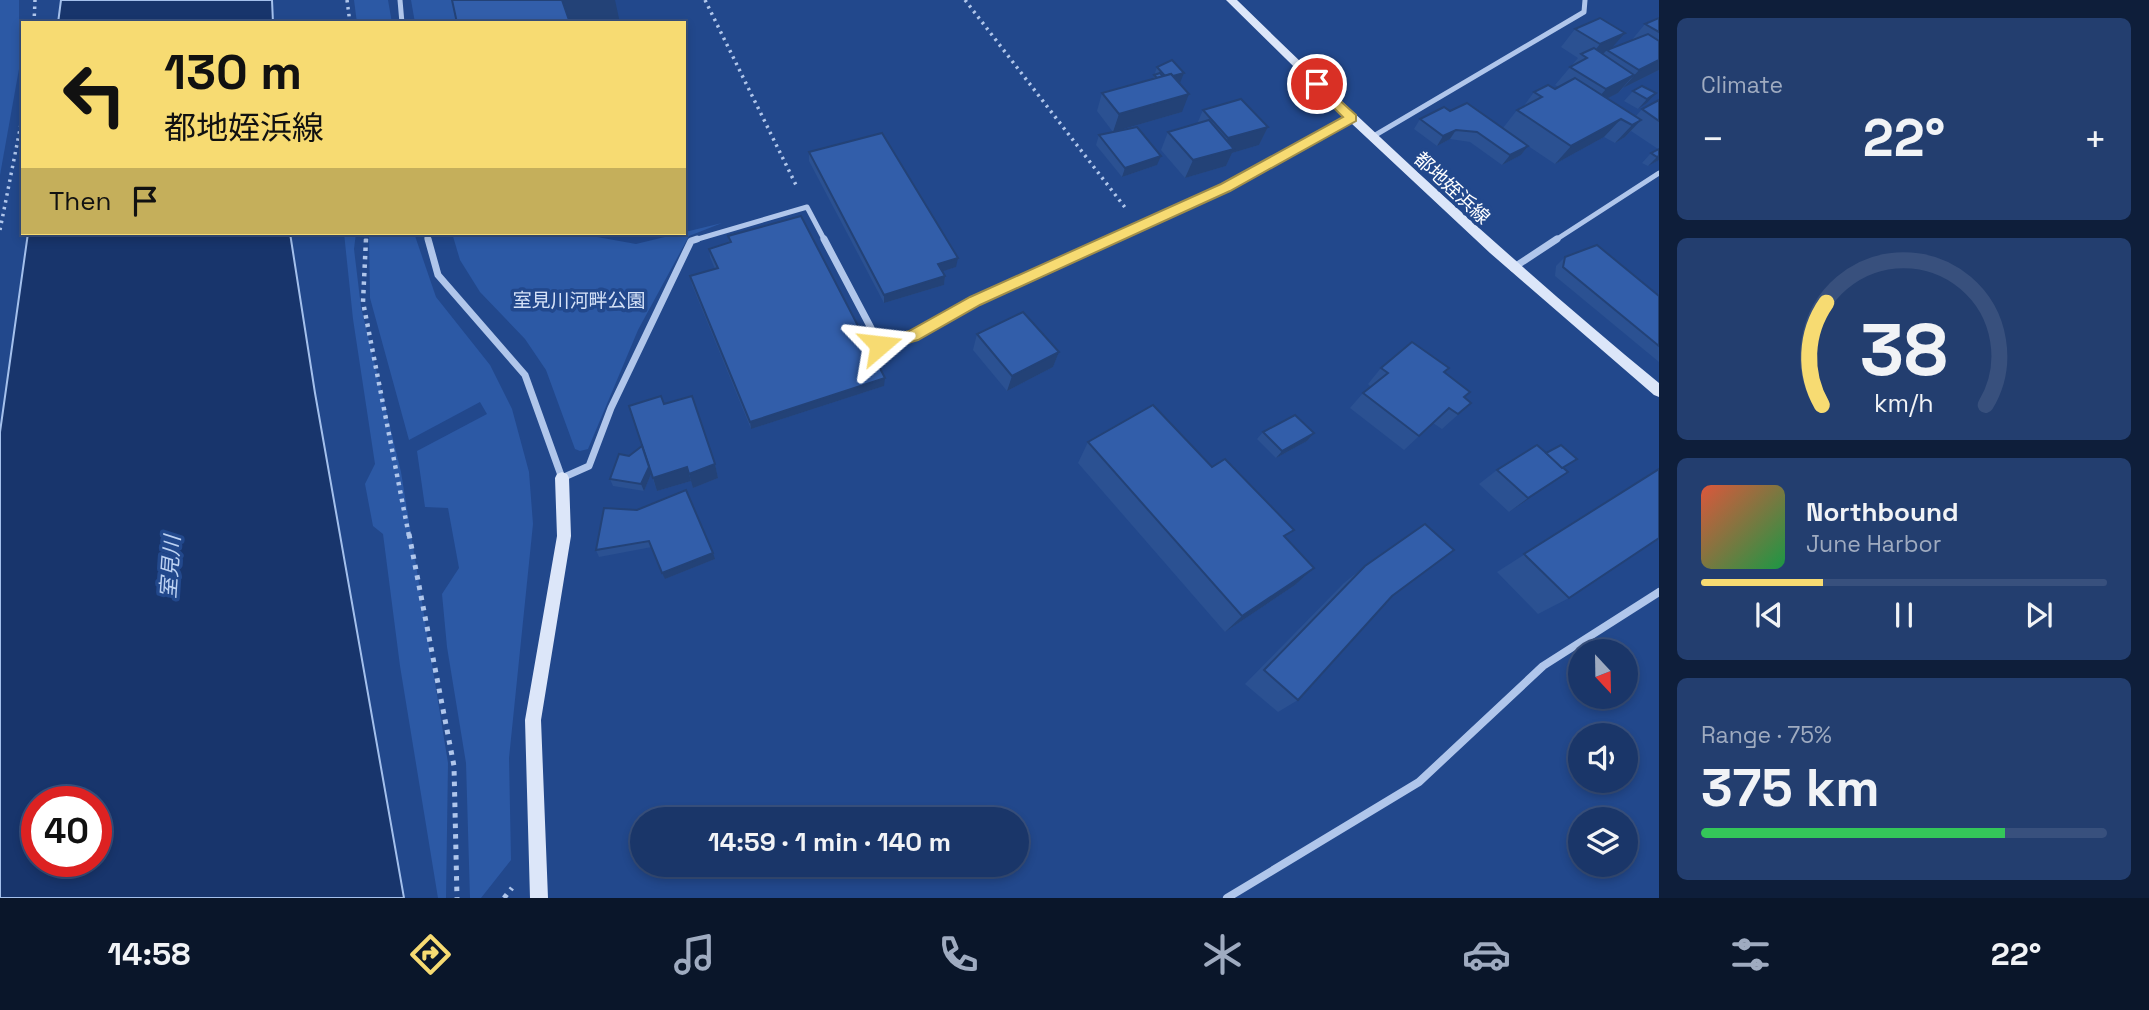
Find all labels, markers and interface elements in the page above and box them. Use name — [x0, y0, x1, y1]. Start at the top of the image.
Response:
text: 130 m — [164, 41, 302, 103]
icon: left — [49, 49, 140, 140]
pin — [1287, 54, 1347, 114]
icon: arrive — [1298, 65, 1336, 103]
text: Climate — [1701, 70, 1783, 100]
text: 22° — [1863, 105, 1945, 171]
text: 都地姪浜線 — [164, 108, 324, 148]
text: − — [1701, 115, 1725, 163]
text: + — [2083, 115, 2107, 163]
street label: 都地姪浜線 — [1409, 146, 1495, 230]
icon: arrive — [126, 182, 164, 220]
text: Then — [49, 184, 112, 218]
park label: 室見川河畔公園 — [512, 288, 646, 313]
text: 38 — [1860, 303, 1948, 396]
position arrow — [843, 308, 917, 382]
text: km/h — [1874, 387, 1934, 419]
text: Northbound — [1806, 495, 1959, 529]
text: June Harbor — [1806, 529, 1941, 559]
water label: 室見川 — [154, 533, 186, 599]
icon: previous — [1750, 596, 1788, 634]
icon: pause — [1885, 596, 1923, 634]
icon: next — [2020, 596, 2058, 634]
north arrow — [1568, 639, 1638, 709]
map controls — [1568, 639, 1638, 877]
text: Range · 75% — [1701, 720, 1832, 750]
button: sound — [1568, 723, 1638, 793]
text: 375 km — [1701, 755, 1880, 821]
speed limit sign: 40 — [21, 786, 112, 877]
button: layers — [1568, 807, 1638, 877]
text: 14:59 · 1 min · 140 m — [708, 825, 951, 859]
icon: directions — [406, 930, 455, 979]
icon: music — [670, 930, 719, 979]
icon: phone — [934, 930, 983, 979]
icon: climate — [1198, 930, 1247, 979]
icon: car — [1462, 930, 1511, 979]
icon: filters — [1726, 930, 1775, 979]
text: 14:58 — [108, 934, 190, 974]
text: 22° — [1991, 934, 2041, 974]

